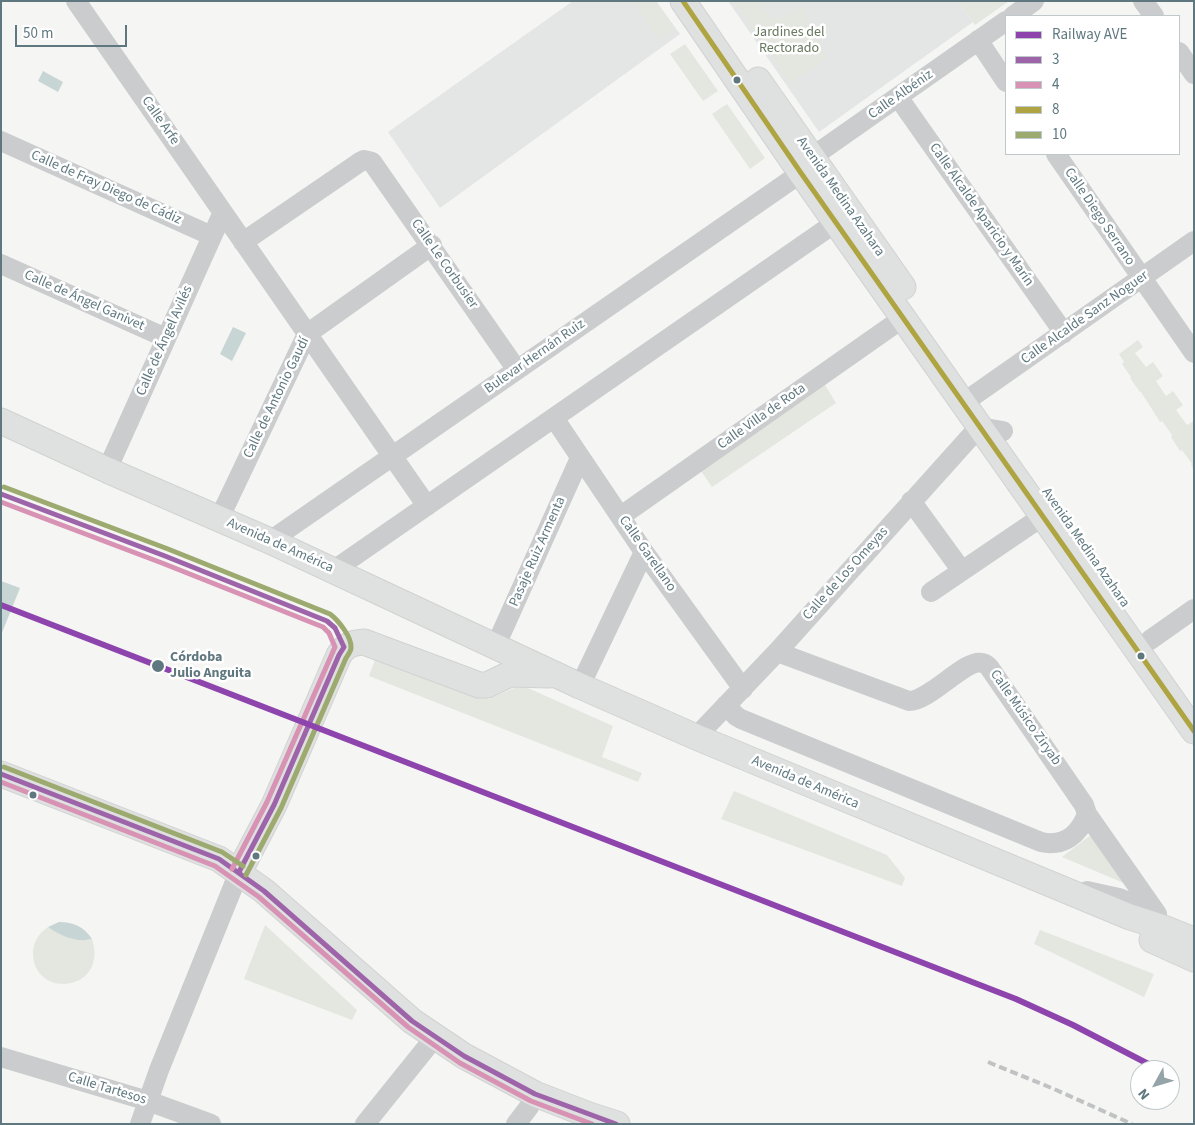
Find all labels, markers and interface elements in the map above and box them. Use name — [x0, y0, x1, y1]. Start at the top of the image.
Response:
scale bar — [18, 15, 130, 47]
legend — [1005, 15, 1180, 155]
text: 50 m — [23, 23, 53, 44]
text: Railway AVE — [1052, 24, 1127, 45]
park label: Jardines del Rectorado — [753, 25, 825, 58]
text: 3 — [1052, 49, 1059, 70]
street label: Calle Albéniz — [866, 67, 936, 123]
text: 4 — [1052, 74, 1059, 95]
unlabelled marker — [732, 75, 742, 85]
street label: Calle Arfe — [137, 94, 183, 148]
text: 8 — [1052, 99, 1059, 120]
text: 10 — [1052, 124, 1067, 145]
street label: Avenida Medina Azahara — [792, 134, 888, 260]
street label: Calle Alcalde Aparicio y Marín — [925, 140, 1037, 290]
street label: Calle de Fray Diego de Cádiz — [28, 147, 184, 229]
street label: Calle Diego Serrano — [1060, 165, 1138, 269]
street label: Calle Le Corbusier — [407, 216, 481, 312]
street label: Calle de Ángel Ganivet — [21, 267, 147, 335]
street label: Calle Alcalde Sanz Noguer — [1018, 268, 1152, 368]
street label: Calle de Ángel Avilés — [133, 283, 197, 399]
street label: Bulevar Hernán Ruiz — [482, 316, 588, 398]
street label: Calle de Antonio Gaudí — [240, 335, 314, 461]
street label: Calle Villa de Rota — [715, 380, 809, 454]
street label: Avenida Medina Azahara — [1037, 485, 1133, 611]
street label: Pasaje Ruiz Armenta — [506, 494, 570, 610]
street label: Calle Garellano — [615, 513, 679, 595]
street label: Avenida de América — [224, 515, 336, 577]
street label: Calle de Los Omeyas — [800, 524, 892, 624]
place label: Córdoba Julio Anguita — [170, 650, 251, 682]
unlabelled marker — [1136, 651, 1146, 661]
marker: Córdoba Julio Anguita — [150, 658, 166, 674]
street label: Calle Músico Ziryab — [986, 667, 1064, 769]
street label: Avenida de América — [749, 753, 861, 813]
unlabelled marker — [28, 790, 38, 800]
unlabelled marker — [251, 851, 261, 861]
north arrow — [1130, 1060, 1180, 1110]
street label: Calle Tartesos — [66, 1069, 148, 1109]
text: N — [1133, 1084, 1155, 1104]

